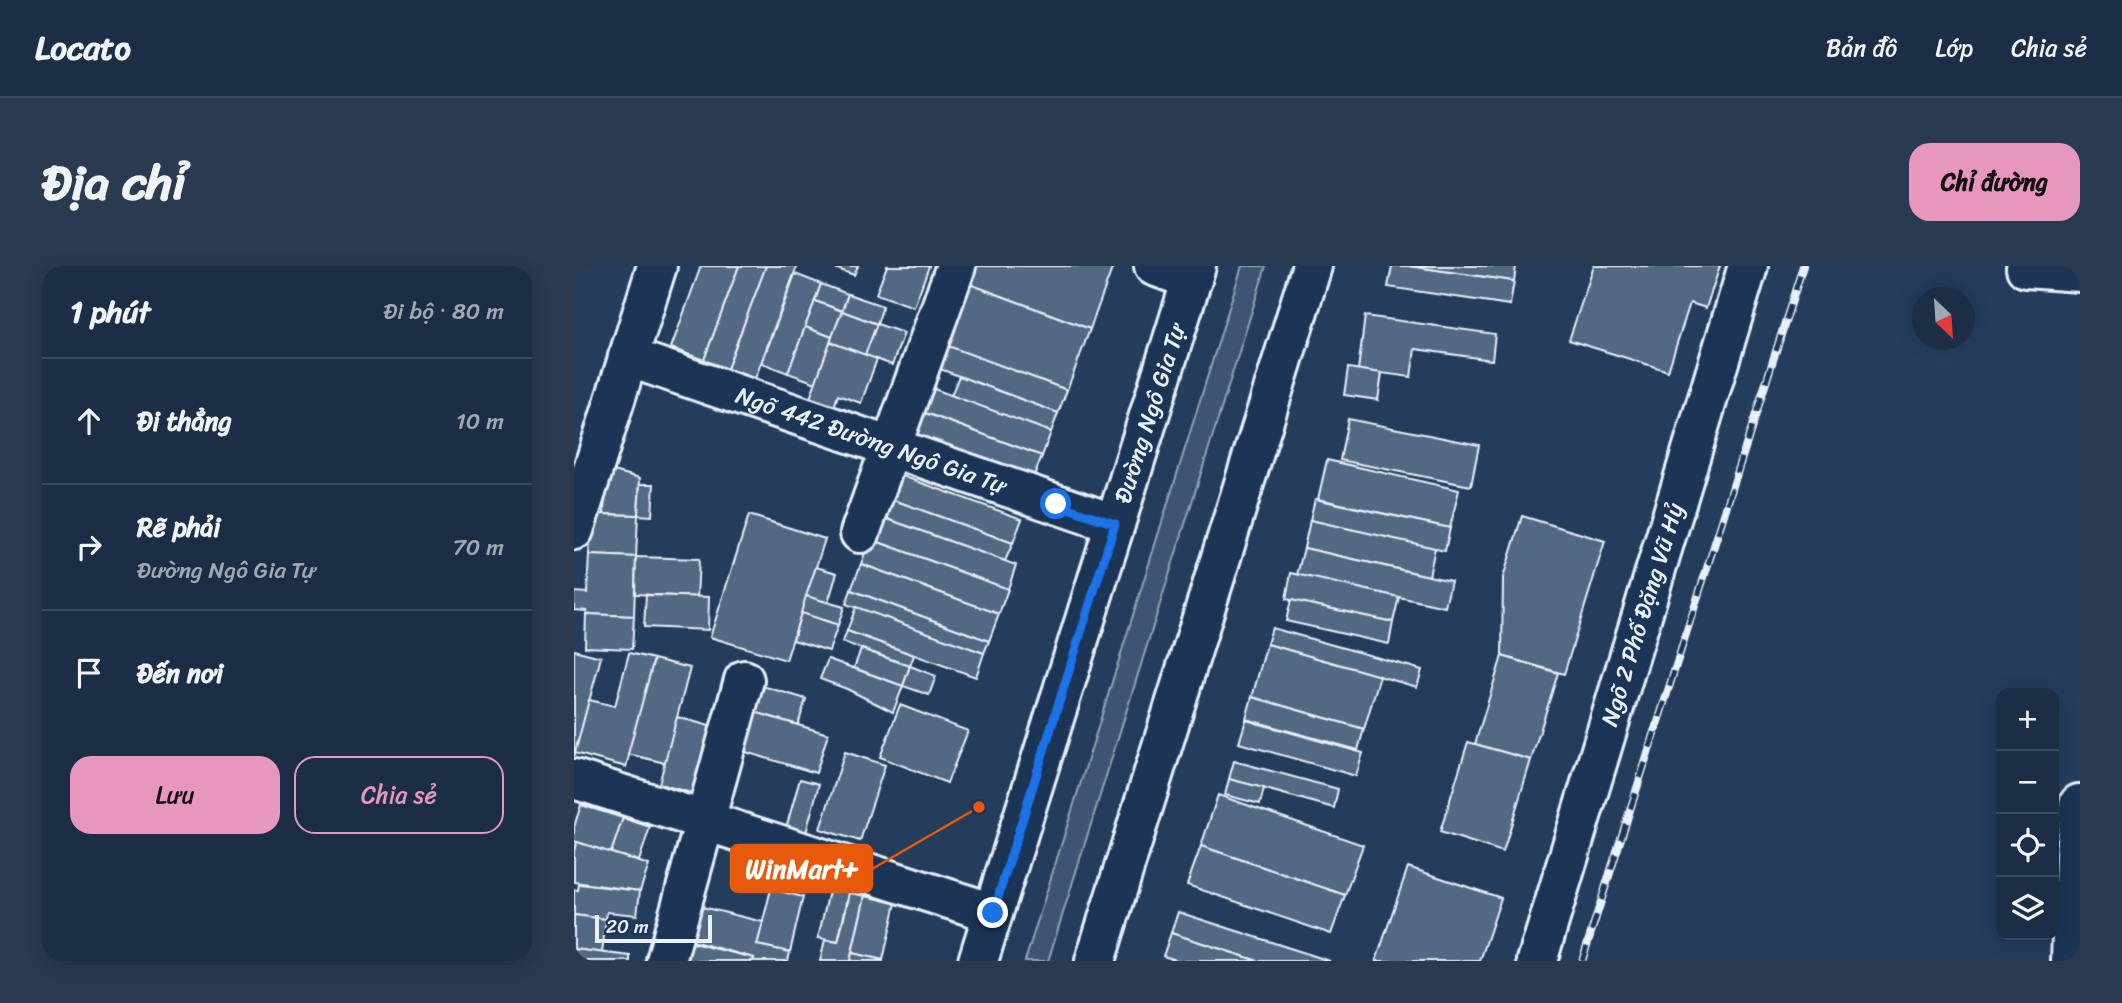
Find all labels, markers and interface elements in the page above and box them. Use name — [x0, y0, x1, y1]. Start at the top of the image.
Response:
text: Locato — [35, 19, 131, 77]
text: Bản đồ — [1826, 27, 1897, 69]
text: Lớp — [1935, 27, 1973, 69]
text: Chia sẻ — [2011, 27, 2087, 69]
text: Địa chỉ — [42, 139, 186, 226]
button: Chỉ đường — [1909, 143, 2080, 221]
text: 1 phút — [70, 285, 150, 339]
north arrow — [1912, 287, 1975, 350]
text: Đi bộ · 80 m — [383, 291, 504, 332]
street label: Đường Ngô Gia Tự — [1102, 316, 1198, 509]
street label: Ngõ 442 Đường Ngô Gia Tự — [730, 374, 1014, 507]
text: Đi thẳng — [137, 398, 232, 444]
text: 10 m — [456, 401, 504, 442]
icon: ahead — [70, 402, 108, 440]
route start — [1040, 488, 1071, 519]
street label: Ngõ 2 Phố Đặng Vũ Hỷ — [1588, 497, 1696, 732]
text: Rẽ phải — [137, 504, 221, 550]
text: 70 m — [453, 527, 504, 568]
icon: right — [70, 528, 108, 566]
text: Đường Ngô Gia Tự — [137, 550, 316, 591]
text: Đến nơi — [137, 650, 223, 696]
icon: arrive — [70, 654, 108, 692]
map controls — [1996, 688, 2059, 940]
button: + — [1996, 688, 2059, 751]
button: − — [1996, 751, 2059, 814]
button: Lưu — [70, 756, 280, 834]
button: Chia sẻ — [294, 756, 504, 834]
button: locate — [1996, 814, 2059, 877]
callout: WinMart+ — [731, 845, 872, 892]
text: WinMart+ — [745, 846, 859, 892]
button: layers — [1996, 877, 2059, 940]
route end — [977, 897, 1008, 928]
text: 20 m — [606, 910, 649, 943]
scale bar — [595, 912, 712, 944]

